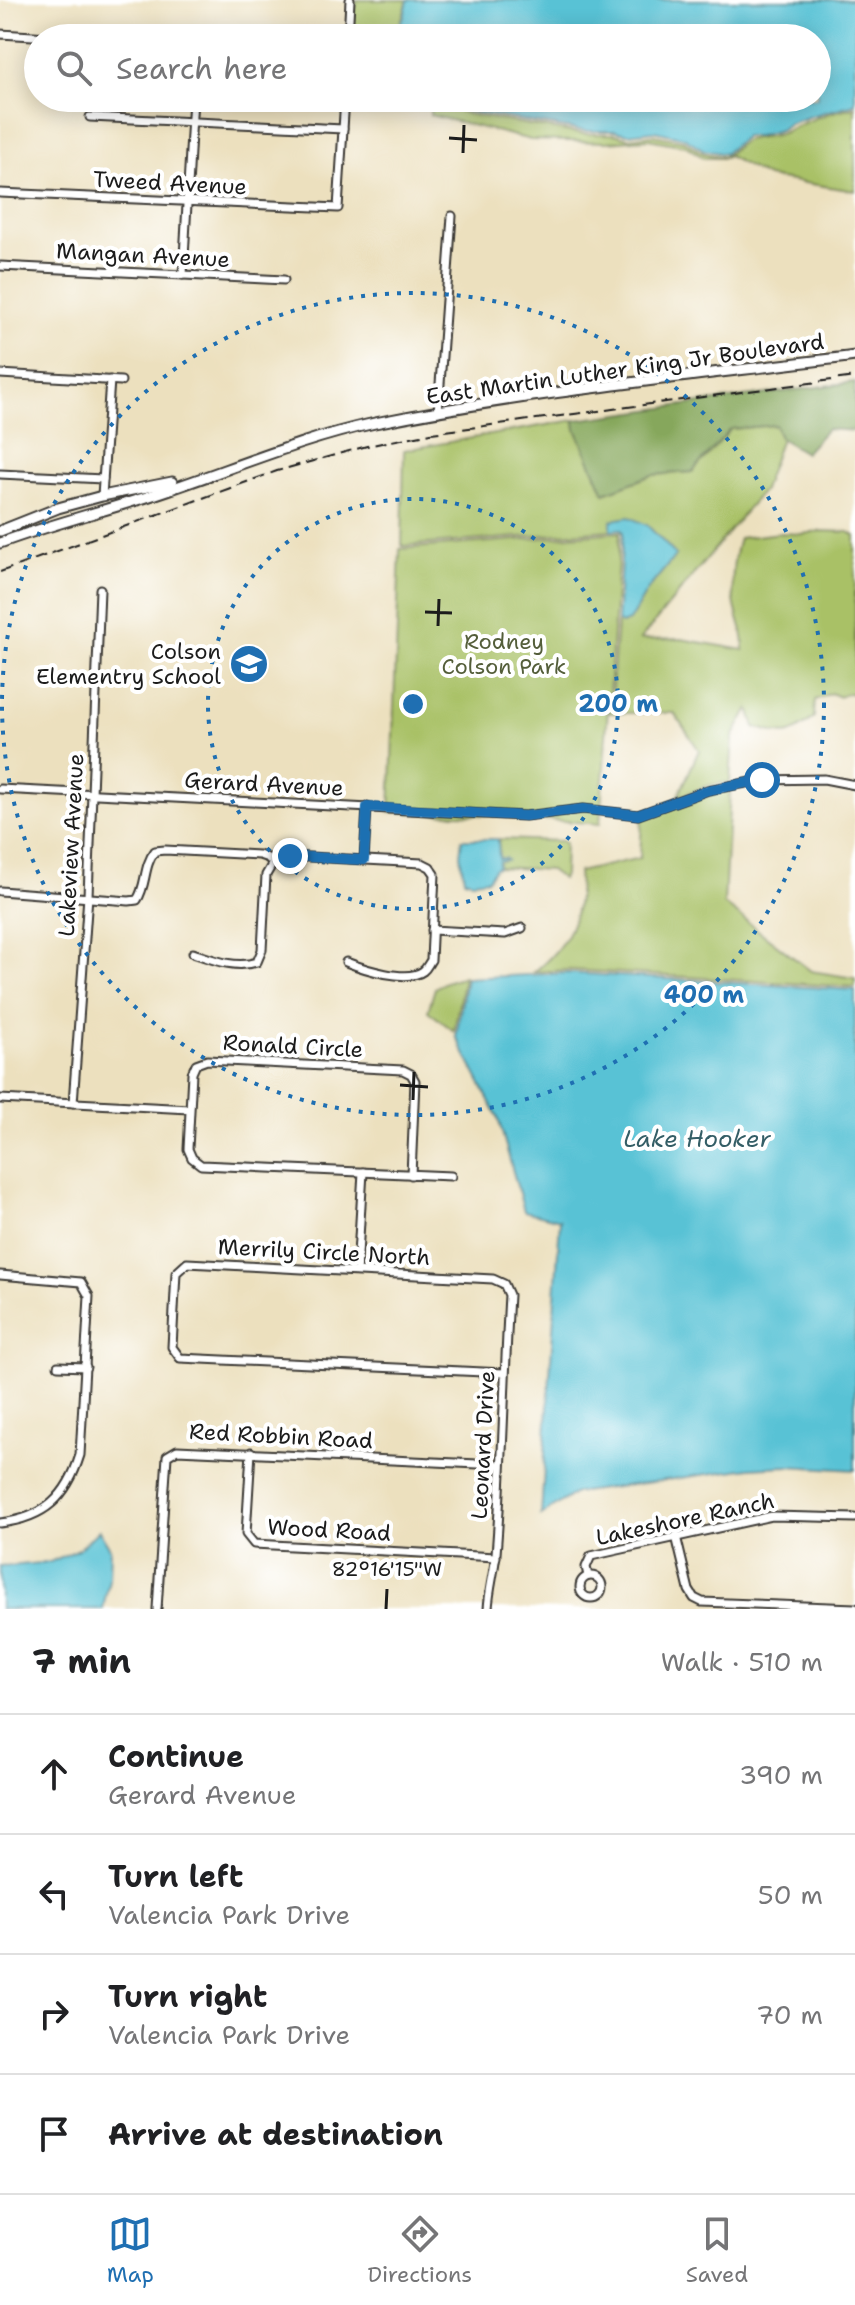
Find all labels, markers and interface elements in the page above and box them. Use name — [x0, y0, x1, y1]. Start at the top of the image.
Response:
search box — [24, 24, 831, 112]
icon: search — [52, 46, 96, 90]
text: Search here — [116, 48, 287, 89]
street label: Tweed Avenue — [92, 164, 248, 202]
street label: Mangan Avenue — [56, 236, 230, 274]
street label: East Martin Luther King Jr Boulevard — [424, 327, 826, 411]
park label: Rodney Colson Park — [442, 627, 566, 681]
place label: Colson Elementry School — [36, 637, 221, 691]
school or university icon: Colson Elementry School — [228, 643, 270, 685]
text: 200 m — [578, 688, 658, 720]
centre of rings — [399, 690, 427, 718]
street label: Lakeview Avenue — [52, 753, 90, 937]
route start — [744, 762, 780, 798]
street label: Gerard Avenue — [184, 765, 344, 803]
route end — [272, 838, 308, 874]
text: 400 m — [664, 979, 744, 1011]
street label: Ronald Circle — [222, 1028, 364, 1064]
water label: Lake Hooker — [623, 1123, 771, 1155]
street label: Merrily Circle North — [217, 1232, 431, 1272]
street label: Leonard Drive — [465, 1370, 501, 1520]
street label: Red Robbin Road — [188, 1417, 374, 1455]
street label: Lakeshore Ranch — [593, 1486, 777, 1552]
street label: Wood Road — [267, 1512, 392, 1548]
text: 82°16'15"W — [332, 1556, 442, 1582]
text: 7 min — [32, 1638, 131, 1684]
text: Walk · 510 m — [661, 1644, 823, 1679]
text: Continue — [108, 1736, 244, 1777]
icon: ahead — [32, 1752, 76, 1796]
text: 390 m — [739, 1757, 823, 1792]
text: Gerard Avenue — [108, 1777, 296, 1812]
text: Turn left — [108, 1856, 243, 1897]
icon: left — [32, 1872, 76, 1916]
text: 50 m — [758, 1877, 823, 1912]
text: Valencia Park Drive — [108, 1897, 350, 1932]
text: Turn right — [108, 1976, 267, 2017]
icon: right — [32, 1992, 76, 2036]
text: 70 m — [756, 1997, 823, 2032]
text: Valencia Park Drive — [108, 2017, 350, 2052]
icon: arrive — [32, 2112, 76, 2156]
text: Arrive at destination — [108, 2114, 443, 2155]
tab: Map — [107, 2212, 154, 2289]
tab: Directions — [367, 2212, 472, 2289]
tab: Saved — [686, 2212, 748, 2289]

